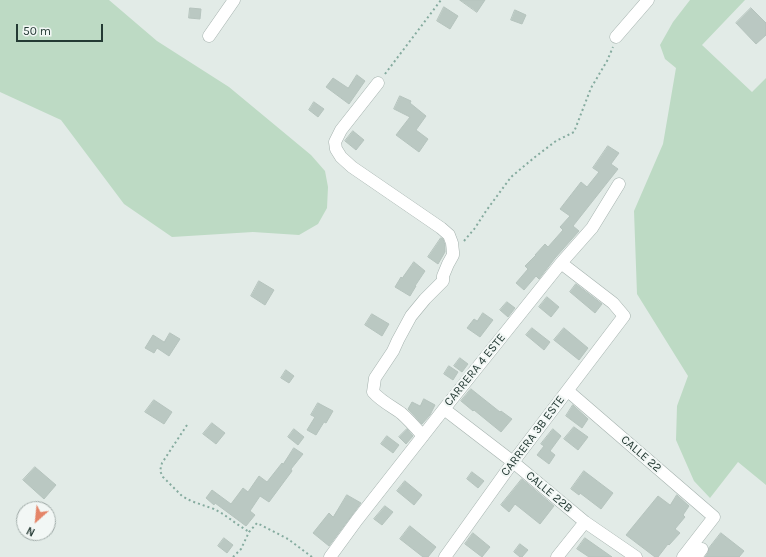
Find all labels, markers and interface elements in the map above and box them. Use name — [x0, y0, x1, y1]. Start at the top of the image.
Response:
scale bar — [18, 16, 105, 42]
text: 50 m — [23, 24, 51, 38]
street label: CARRERA 4 ESTE — [441, 331, 509, 409]
street label: CARRERA 3B ESTE — [498, 393, 568, 479]
street label: CALLE 22 — [618, 433, 664, 475]
street label: CALLE 22B — [523, 468, 575, 516]
north arrow — [16, 501, 56, 541]
text: N — [24, 524, 37, 539]

